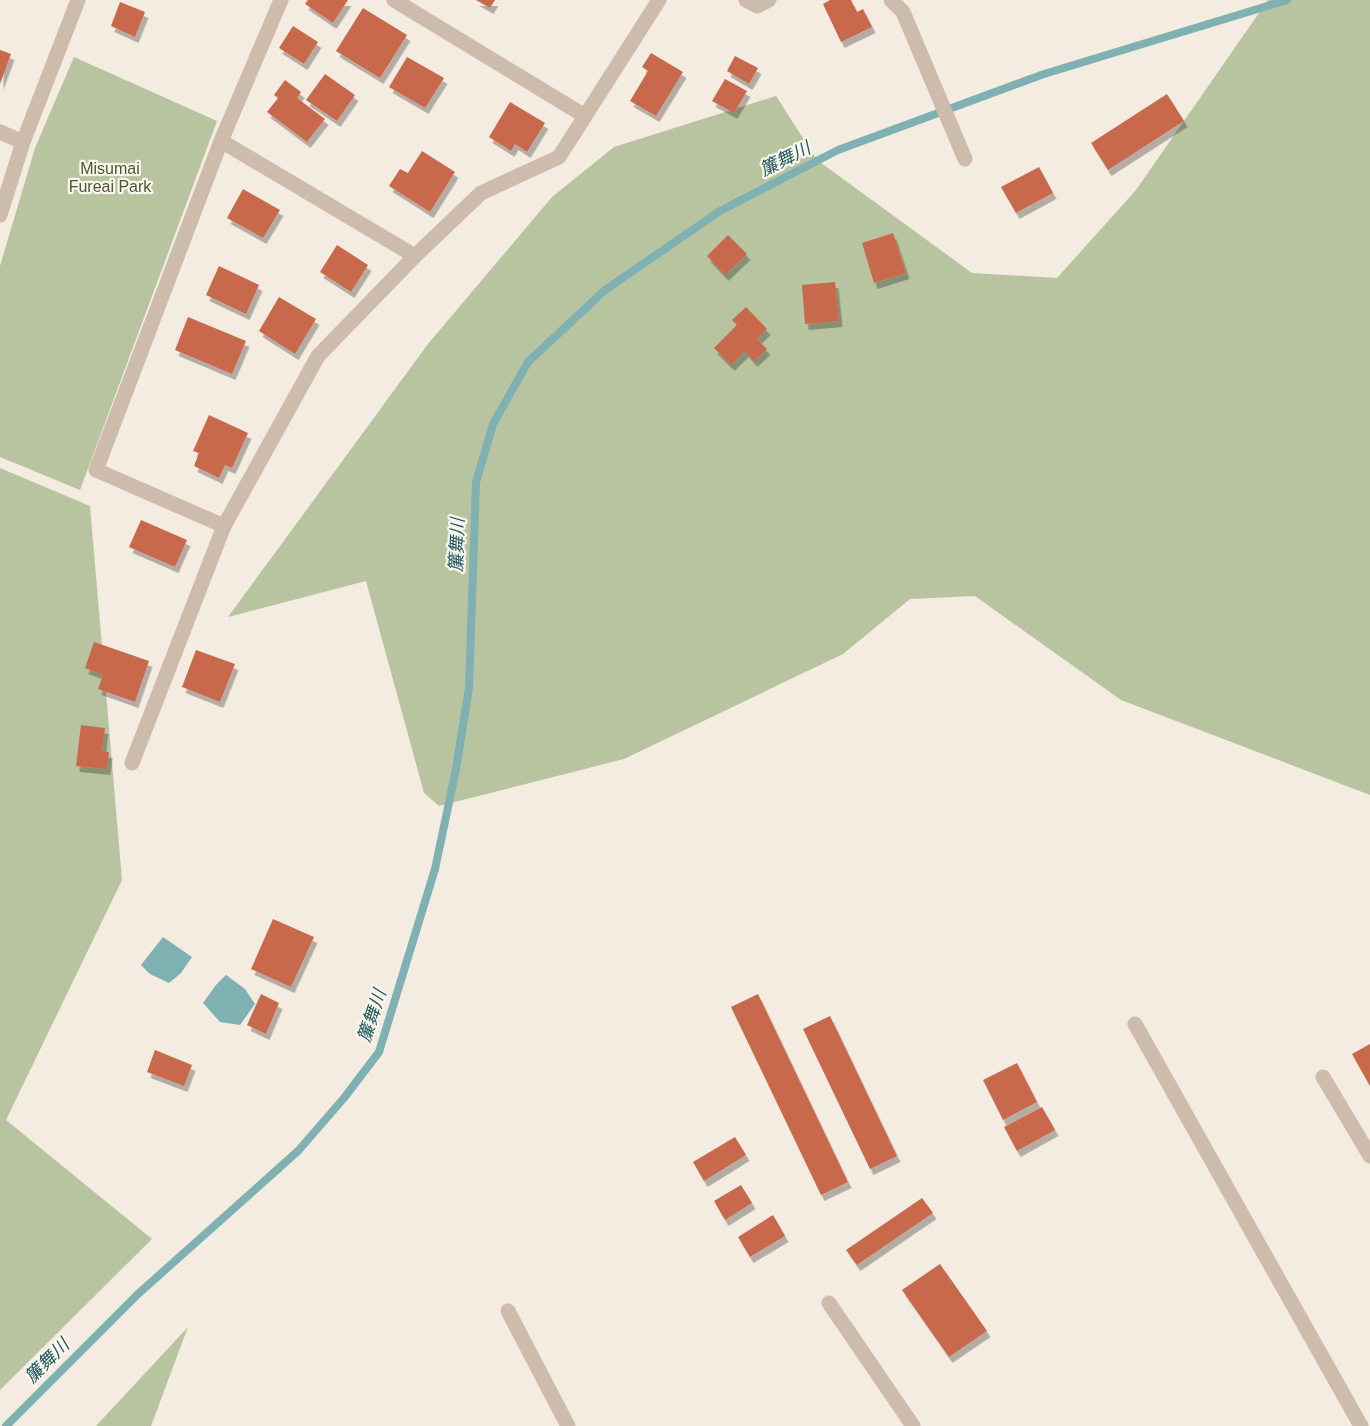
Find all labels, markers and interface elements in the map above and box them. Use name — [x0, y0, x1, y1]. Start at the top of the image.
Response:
water label: 簾舞川 — [756, 137, 815, 180]
park label: Misumai Fureai Park — [69, 160, 152, 195]
water label: 簾舞川 — [446, 516, 468, 572]
water label: 簾舞川 — [354, 985, 390, 1045]
water label: 簾舞川 — [21, 1333, 75, 1387]

